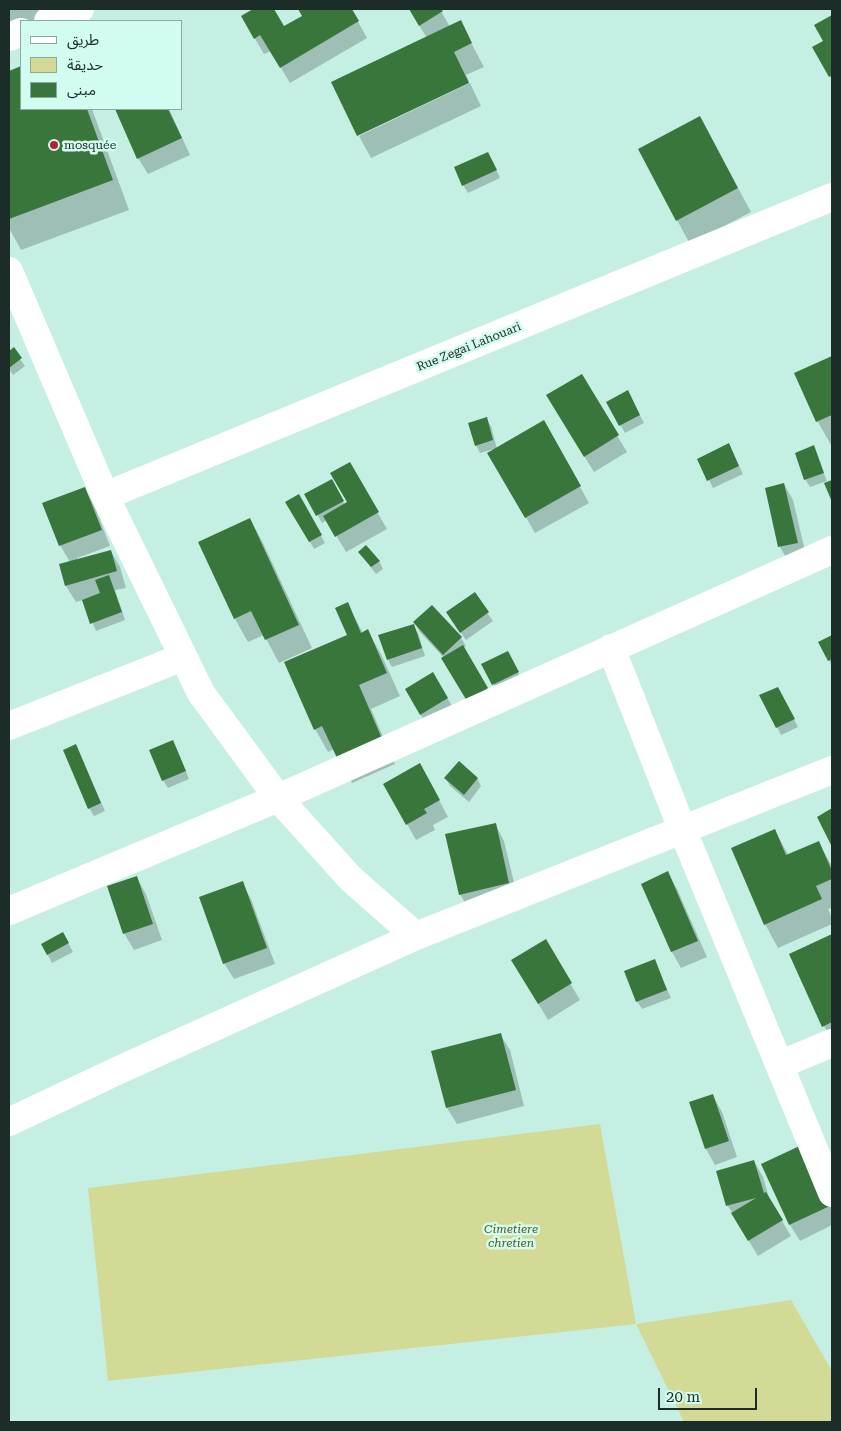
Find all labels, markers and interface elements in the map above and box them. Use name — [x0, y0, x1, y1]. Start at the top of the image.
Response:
legend — [20, 20, 182, 110]
text: طريق — [67, 31, 99, 49]
text: حديقة — [67, 56, 103, 74]
text: مبنى — [67, 81, 96, 99]
place label: mosquée — [64, 138, 116, 152]
marker: mosquée — [48, 139, 60, 151]
street label: Rue Zegai Lahouari — [415, 319, 523, 375]
park label: Cimetiere chretien — [484, 1222, 538, 1250]
scale bar — [661, 1378, 760, 1410]
text: 20 m — [666, 1388, 700, 1406]

